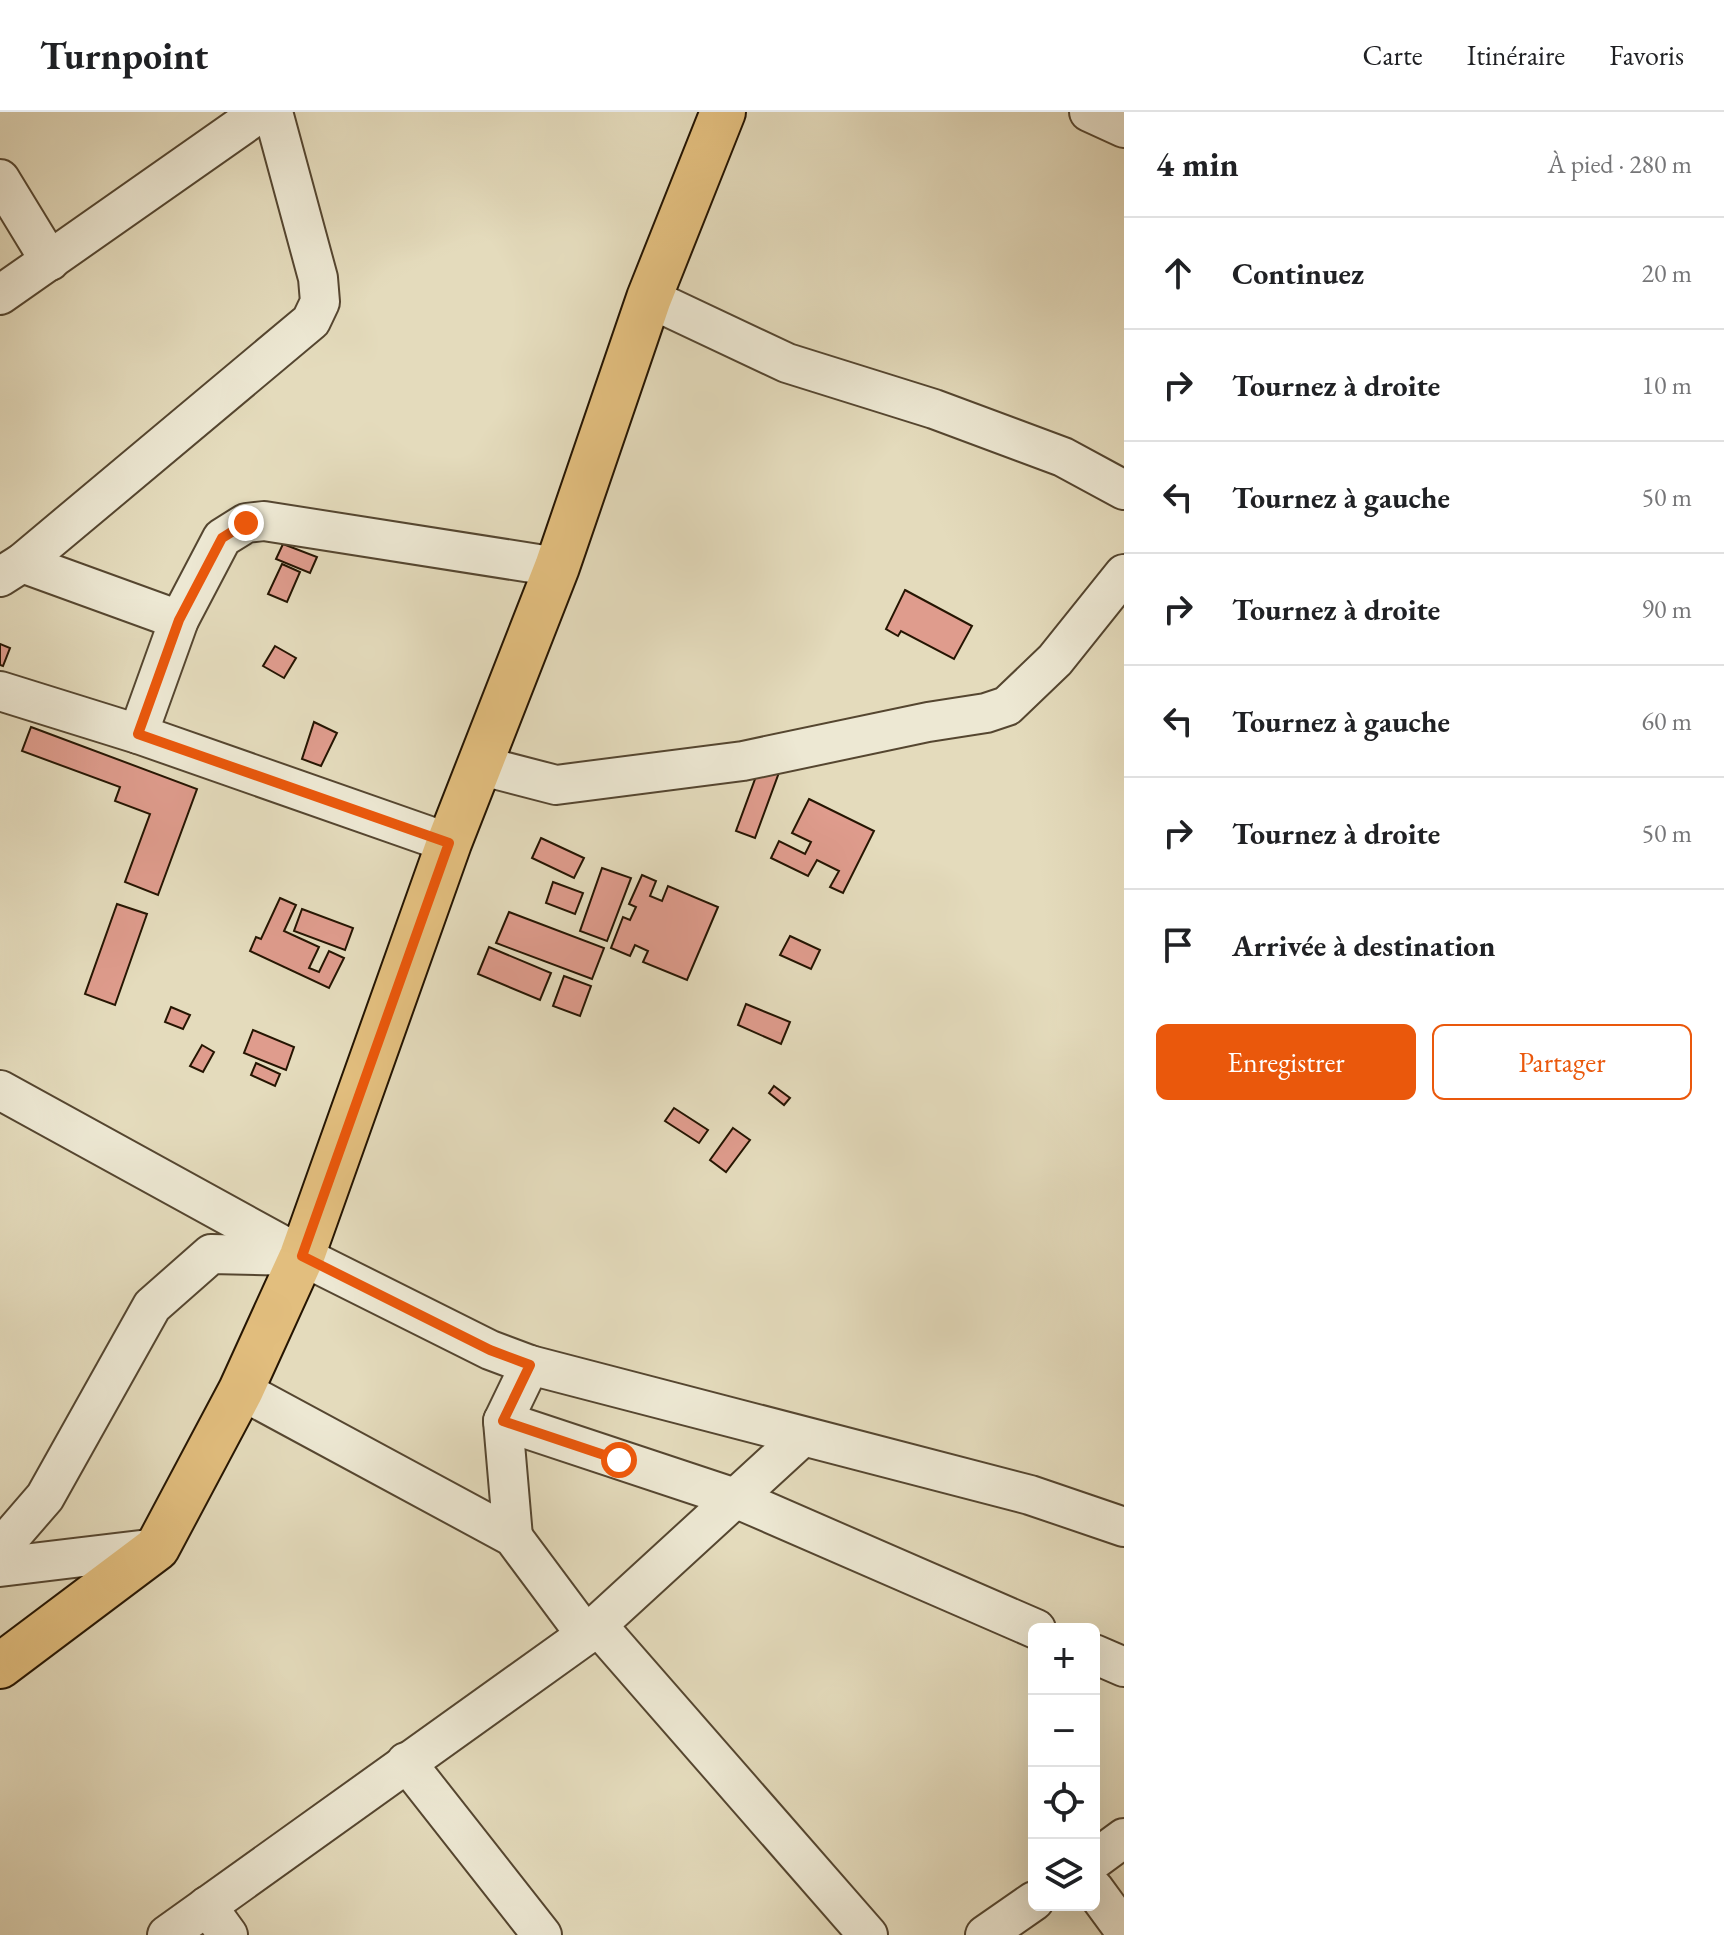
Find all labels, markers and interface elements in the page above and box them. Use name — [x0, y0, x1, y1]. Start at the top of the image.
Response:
text: Turnpoint — [40, 31, 208, 80]
text: Carte — [1363, 37, 1423, 73]
text: Itinéraire — [1467, 37, 1565, 73]
text: Favoris — [1609, 37, 1684, 73]
text: 4 min — [1156, 142, 1239, 186]
text: À pied · 280 m — [1547, 147, 1692, 181]
icon: ahead — [1156, 251, 1200, 295]
text: Continuez — [1232, 254, 1364, 293]
text: 20 m — [1642, 256, 1692, 290]
icon: right — [1156, 363, 1200, 407]
text: Tournez à droite — [1232, 366, 1440, 405]
text: 10 m — [1642, 368, 1692, 402]
icon: left — [1156, 475, 1200, 519]
text: Tournez à gauche — [1232, 478, 1450, 517]
text: 50 m — [1642, 480, 1692, 514]
route end — [228, 505, 264, 541]
icon: right — [1156, 587, 1200, 631]
text: Tournez à droite — [1232, 590, 1440, 629]
text: 90 m — [1642, 592, 1692, 626]
icon: left — [1156, 699, 1200, 743]
text: Tournez à gauche — [1232, 702, 1450, 741]
text: 60 m — [1642, 704, 1692, 738]
icon: right — [1156, 811, 1200, 855]
text: Tournez à droite — [1232, 814, 1440, 853]
text: 50 m — [1642, 816, 1692, 850]
icon: arrive — [1156, 923, 1200, 967]
text: Arrivée à destination — [1232, 926, 1495, 965]
button: Enregistrer — [1156, 1024, 1416, 1100]
button: Partager — [1432, 1024, 1692, 1100]
route start — [601, 1442, 637, 1478]
map controls — [1028, 1623, 1100, 1911]
button: + — [1028, 1623, 1100, 1695]
button: − — [1028, 1695, 1100, 1767]
button: locate — [1028, 1767, 1100, 1839]
button: layers — [1028, 1839, 1100, 1911]

